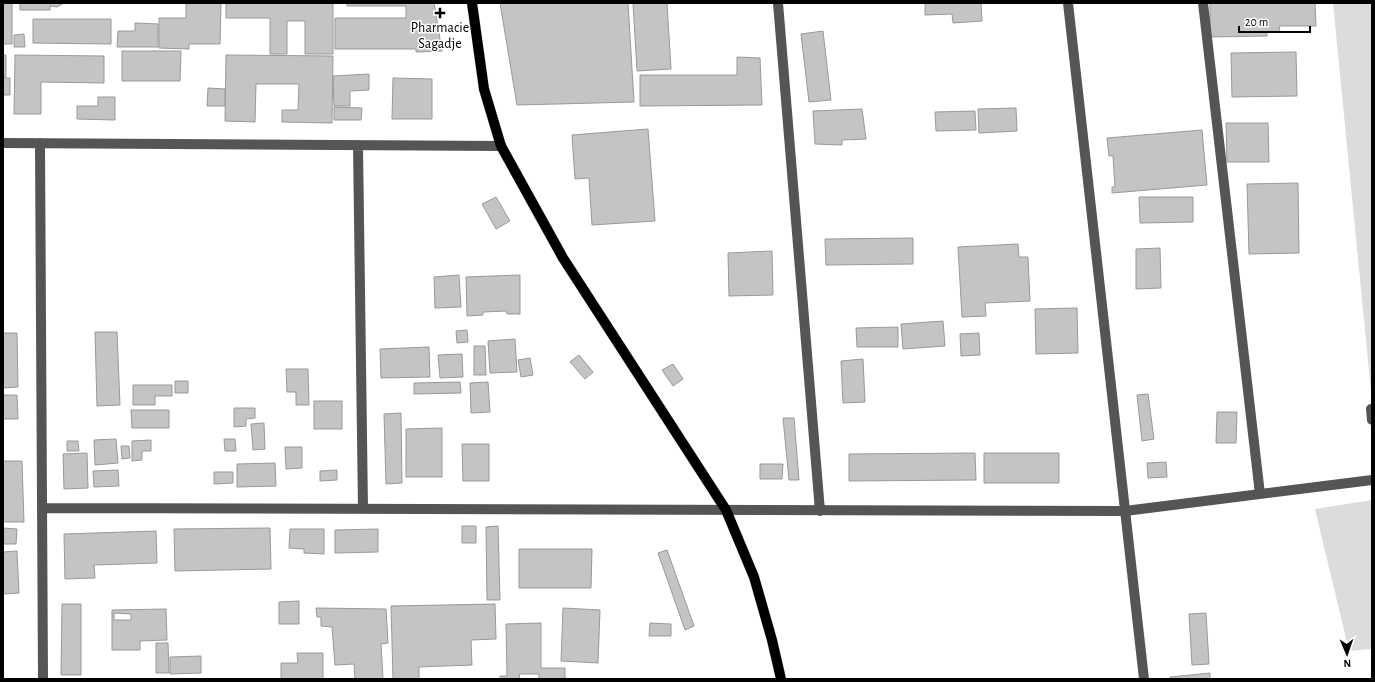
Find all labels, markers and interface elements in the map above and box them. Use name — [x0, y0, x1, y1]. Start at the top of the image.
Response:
marker: Pharmacie Sagadje — [435, 8, 445, 18]
scale bar — [1239, 8, 1310, 34]
text: 20 m — [1245, 16, 1268, 28]
place label: Pharmacie Sagadje — [411, 21, 469, 51]
north arrow — [1327, 634, 1367, 674]
text: N — [1343, 658, 1351, 669]

